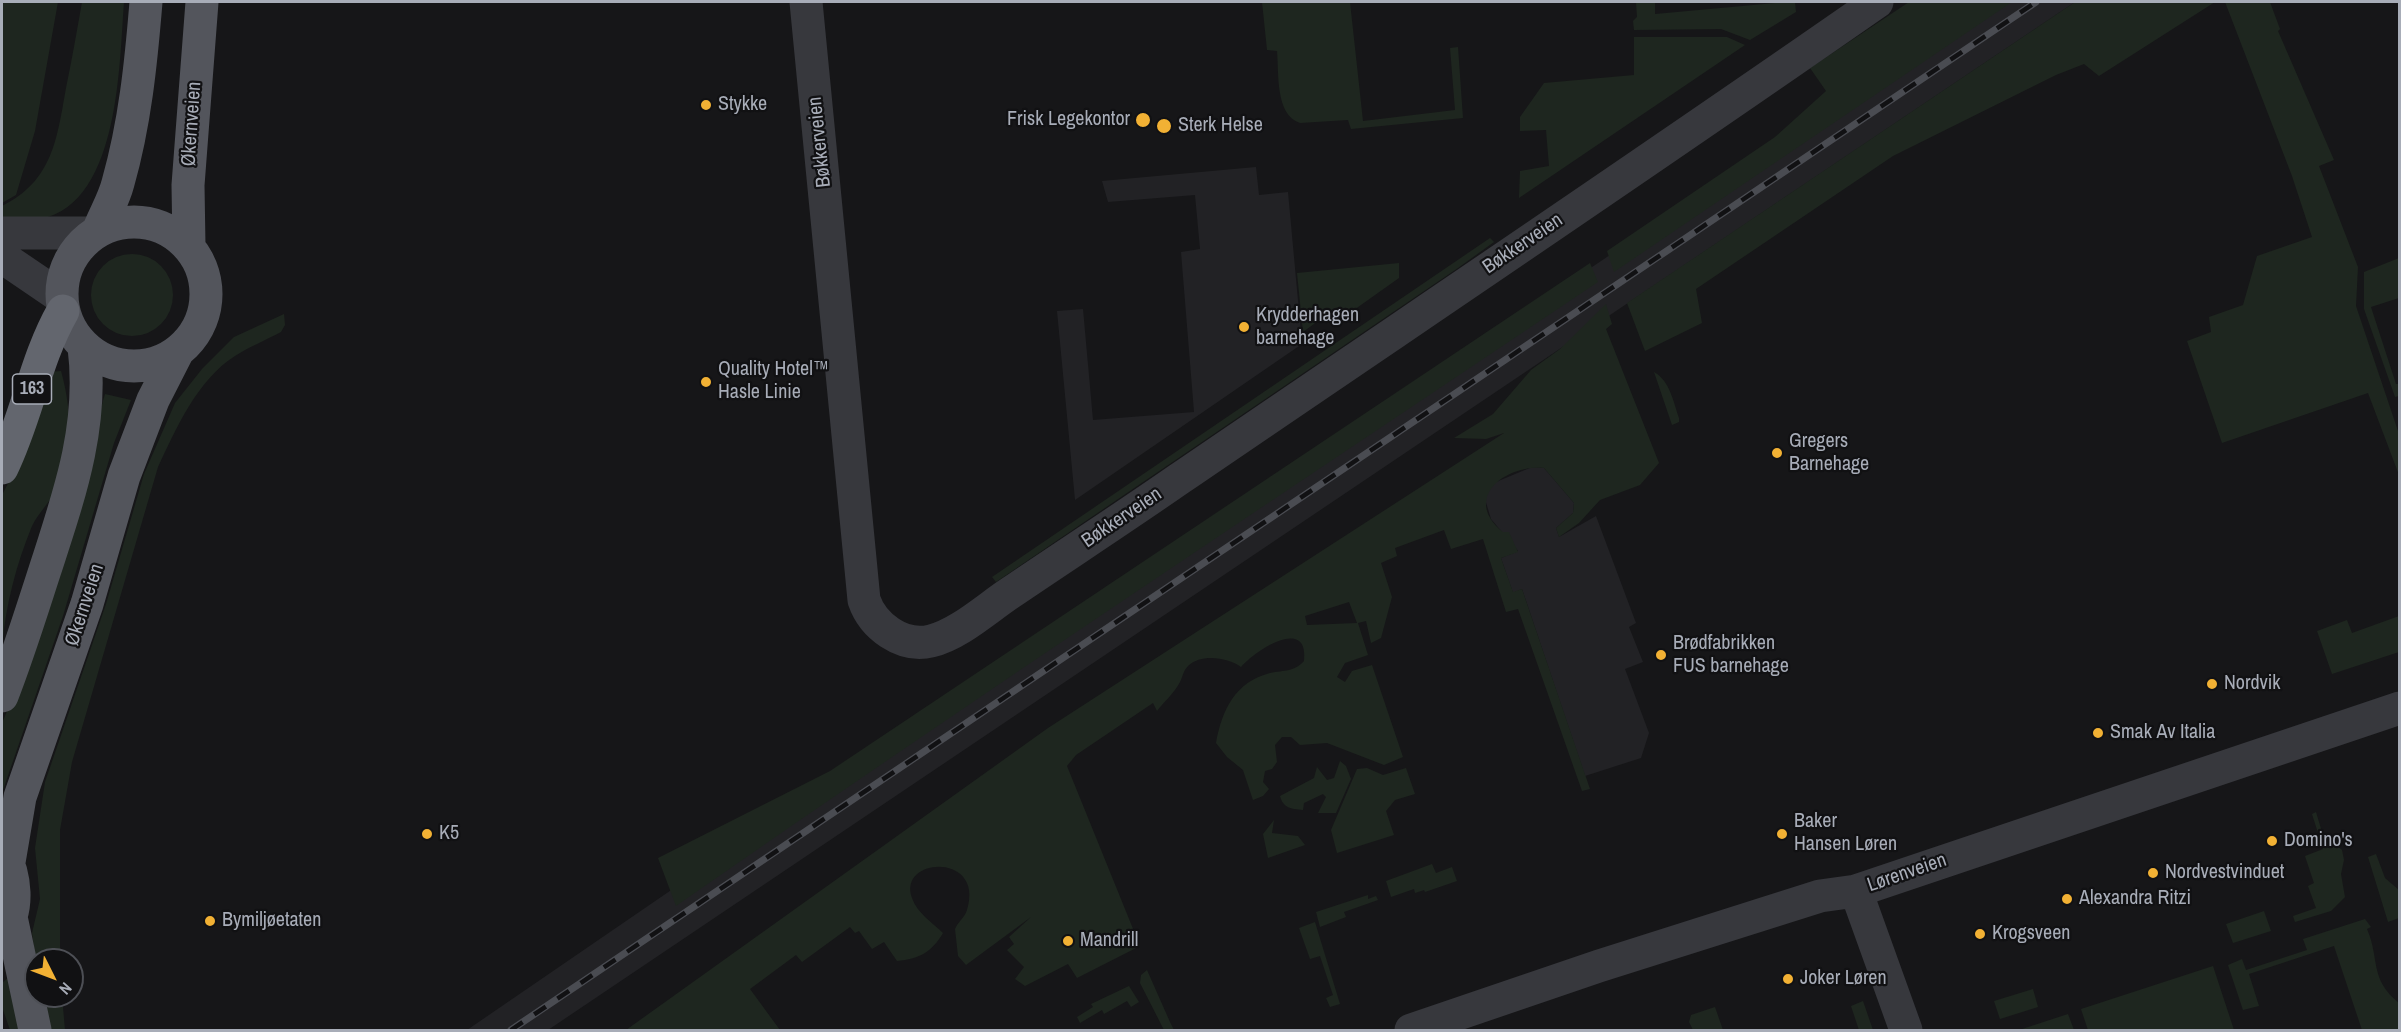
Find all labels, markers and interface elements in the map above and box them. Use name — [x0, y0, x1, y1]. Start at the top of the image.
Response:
street label: Økernveien — [177, 81, 207, 167]
place label: Stykke — [718, 93, 767, 117]
street label: Bøkkerveien — [803, 95, 837, 189]
marker: Stykke — [699, 98, 713, 112]
place label: Frisk Legekontor — [1007, 108, 1130, 132]
marker: Frisk Legekontor — [1134, 111, 1152, 129]
place label: Sterk Helse — [1178, 114, 1263, 138]
marker: Sterk Helse — [1155, 117, 1173, 135]
street label: Bøkkerveien — [1479, 209, 1567, 279]
place label: Krydderhagen barnehage — [1256, 304, 1359, 351]
marker: Krydderhagen barnehage — [1237, 320, 1251, 334]
place label: Quality Hotel™ Hasle Linie — [718, 358, 829, 405]
road number: 163 — [12, 374, 51, 404]
marker: Quality Hotel™ Hasle Linie — [699, 375, 713, 389]
place label: Gregers Barnehage — [1789, 430, 1869, 477]
marker: Gregers Barnehage — [1770, 446, 1784, 460]
street label: Bøkkerveien — [1078, 483, 1166, 553]
street label: Økernveien — [60, 561, 110, 649]
place label: Brødfabrikken FUS barnehage — [1673, 632, 1789, 679]
marker: Brødfabrikken FUS barnehage — [1654, 648, 1668, 662]
place label: Nordvik — [2224, 672, 2280, 696]
marker: Nordvik — [2205, 677, 2219, 691]
place label: Smak Av Italia — [2110, 721, 2215, 745]
marker: Smak Av Italia — [2091, 726, 2105, 740]
place label: Baker Hansen Løren — [1794, 810, 1897, 857]
place label: K5 — [439, 822, 459, 846]
marker: K5 — [420, 827, 434, 841]
marker: Baker Hansen Løren — [1775, 827, 1789, 841]
place label: Domino's — [2284, 829, 2353, 853]
marker: Domino's — [2265, 834, 2279, 848]
street label: Lørenveien — [1864, 848, 1950, 898]
place label: Nordvestvinduet — [2165, 861, 2284, 885]
marker: Nordvestvinduet — [2146, 866, 2160, 880]
place label: Alexandra Ritzi — [2079, 887, 2191, 911]
marker: Alexandra Ritzi — [2060, 892, 2074, 906]
place label: Bymiljøetaten — [222, 909, 321, 933]
marker: Bymiljøetaten — [203, 914, 217, 928]
place label: Krogsveen — [1992, 922, 2070, 946]
marker: Krogsveen — [1973, 927, 1987, 941]
place label: Mandrill — [1080, 929, 1138, 953]
marker: Mandrill — [1061, 934, 1075, 948]
north arrow — [24, 948, 84, 1008]
place label: Joker Løren — [1800, 967, 1887, 991]
marker: Joker Løren — [1781, 972, 1795, 986]
text: N — [55, 978, 77, 1000]

